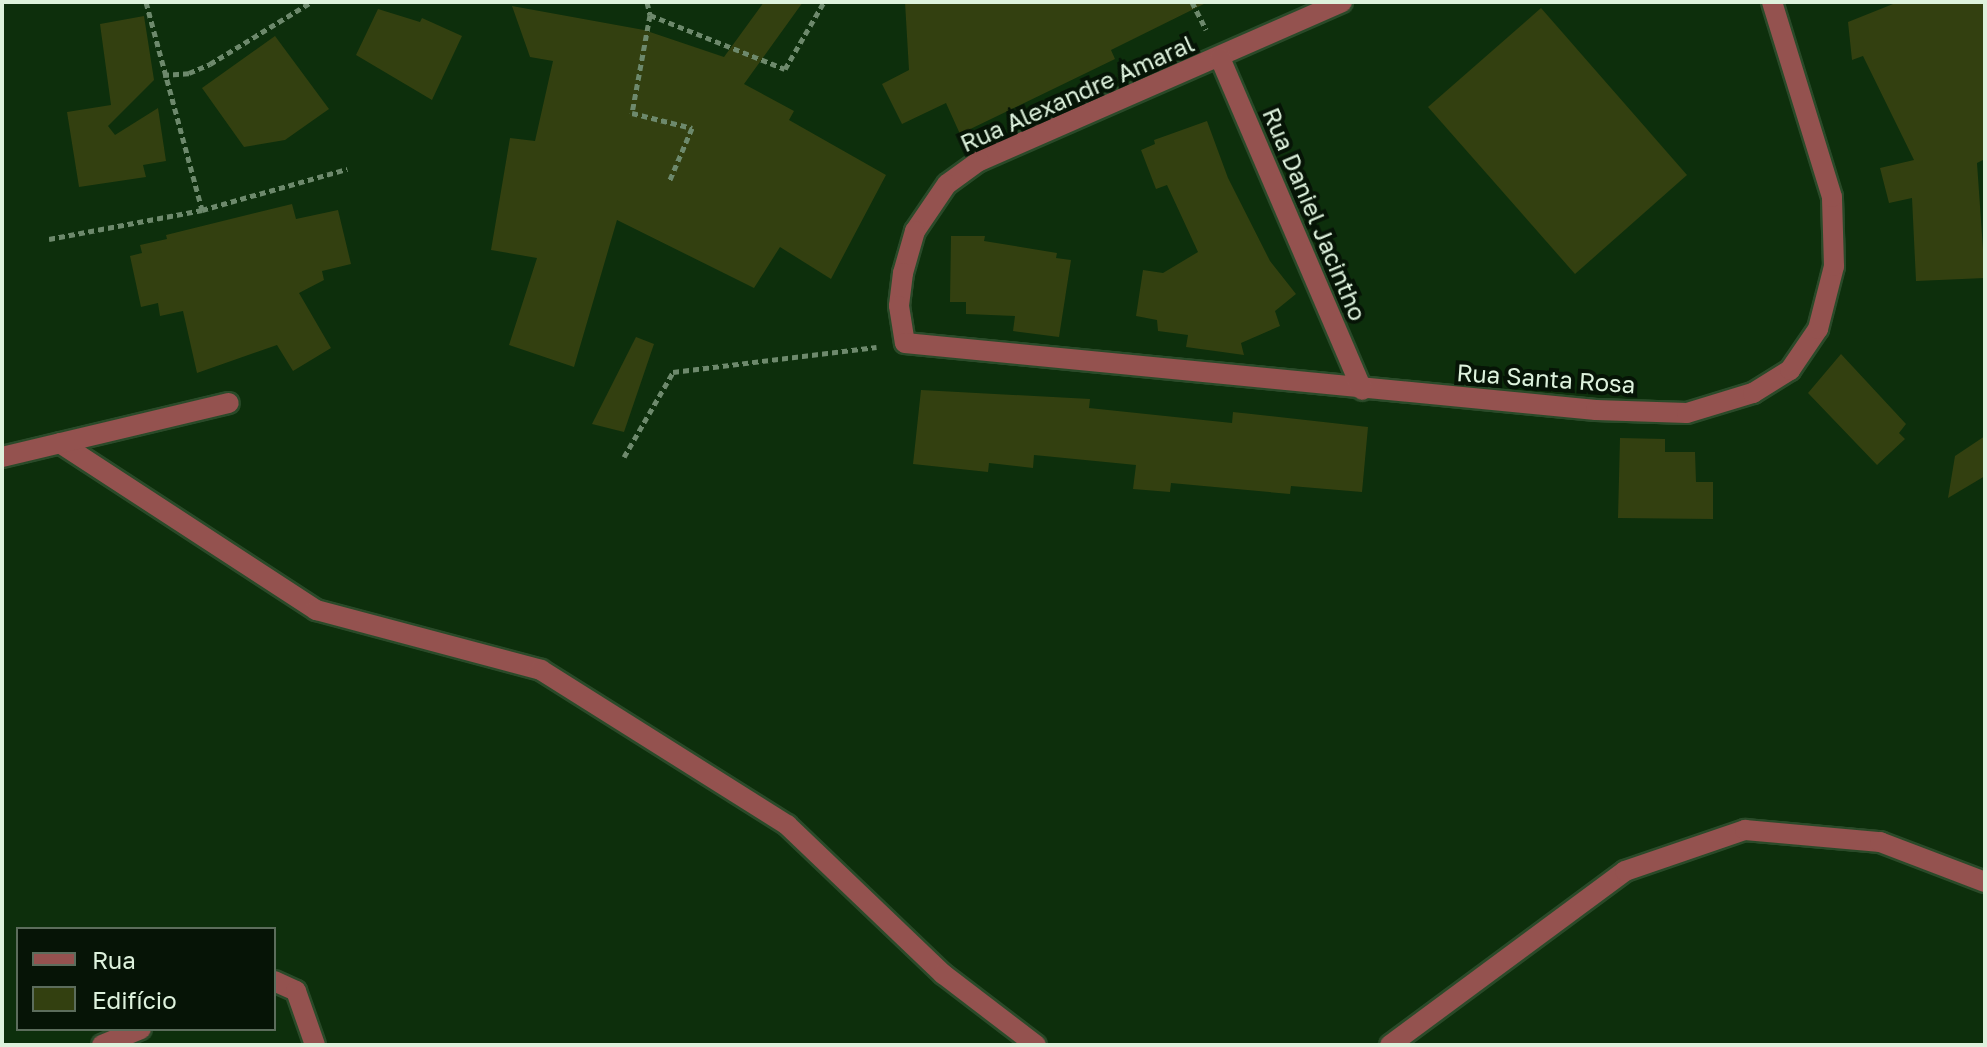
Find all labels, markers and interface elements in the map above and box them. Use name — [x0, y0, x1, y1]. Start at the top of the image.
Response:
street label: Rua Alexandre Amaral — [956, 28, 1198, 158]
street label: Rua Daniel Jacintho — [1257, 103, 1373, 325]
street label: Rua Santa Rosa — [1456, 357, 1636, 399]
legend — [16, 927, 276, 1031]
text: Rua — [92, 945, 136, 974]
text: Edifício — [92, 985, 177, 1014]

